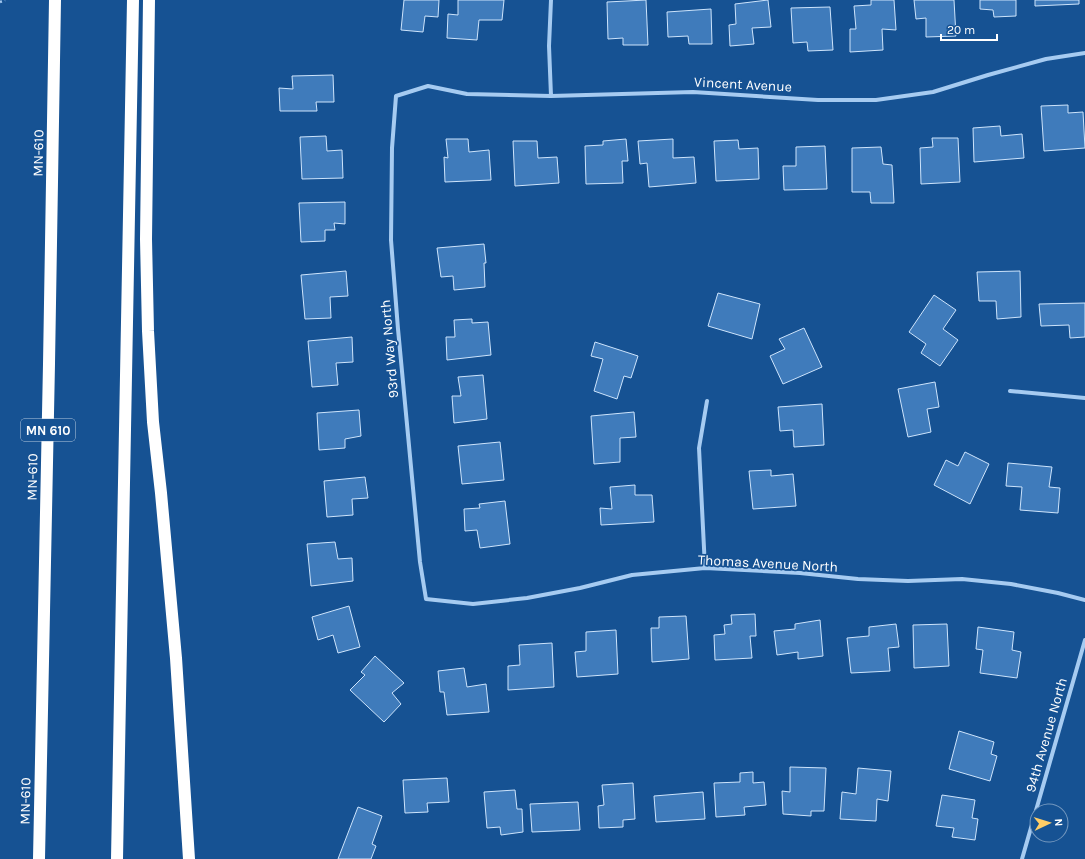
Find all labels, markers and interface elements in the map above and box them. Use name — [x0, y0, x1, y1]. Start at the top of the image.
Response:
scale bar — [941, 16, 997, 42]
text: 20 m — [947, 23, 975, 37]
street label: Vincent Avenue — [694, 73, 792, 96]
street label: MN-610 — [30, 129, 47, 177]
street label: 93rd Way North — [377, 299, 402, 399]
road number: MN 610 — [21, 419, 75, 441]
street label: MN-610 — [24, 453, 41, 501]
street label: Thomas Avenue North — [698, 551, 838, 576]
street label: 94th Avenue North — [1022, 676, 1071, 794]
street label: MN-610 — [17, 777, 34, 825]
north arrow — [1029, 803, 1069, 843]
text: N — [1052, 818, 1065, 827]

